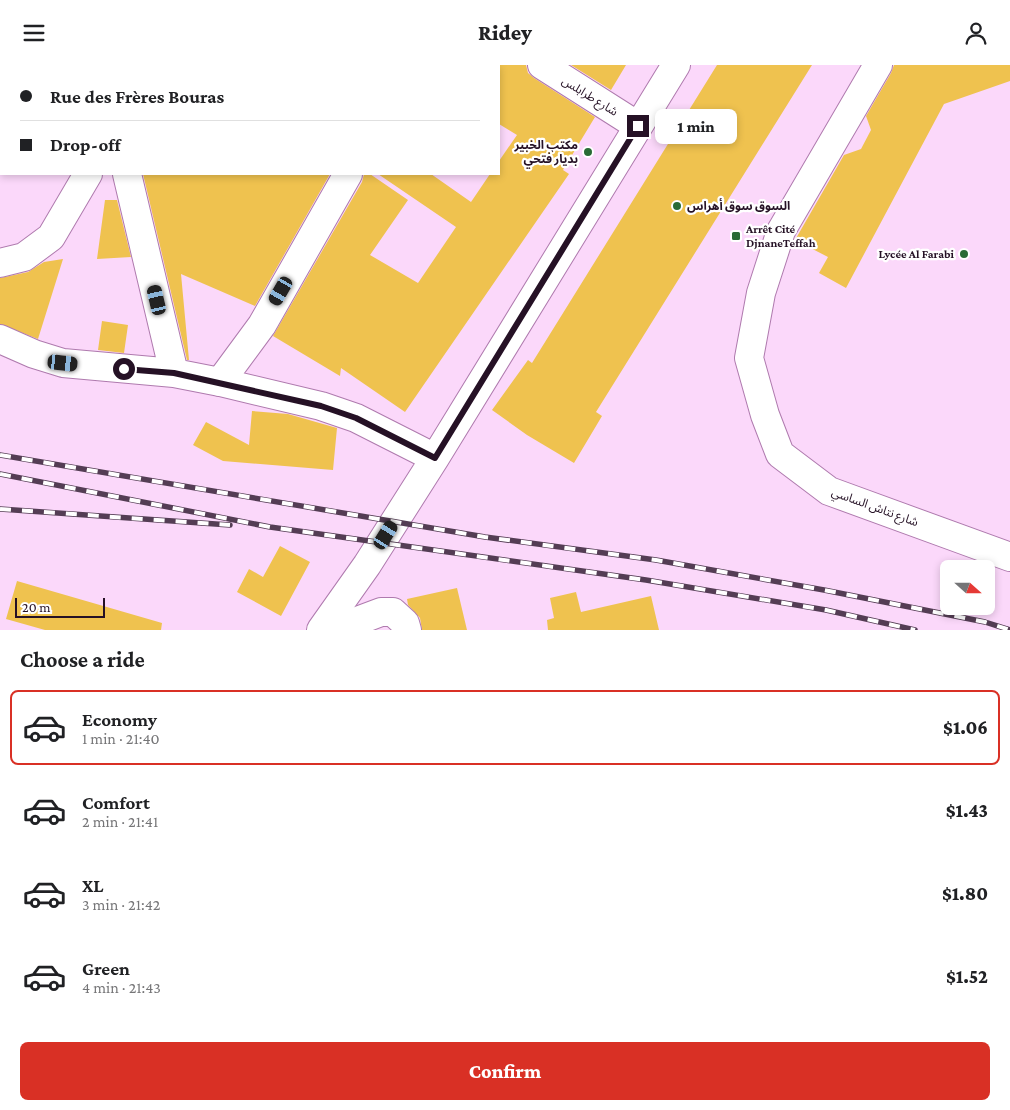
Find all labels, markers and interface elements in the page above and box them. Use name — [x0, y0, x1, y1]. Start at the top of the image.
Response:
icon: menu — [20, 19, 48, 47]
icon: person — [962, 19, 990, 47]
text: Ridey — [478, 20, 532, 45]
street label: شارع طرابلس — [558, 73, 620, 120]
text: Rue des Frères Bouras — [50, 86, 224, 107]
callout: 1 min — [656, 109, 738, 143]
route end — [627, 115, 649, 137]
text: 1 min — [677, 118, 715, 135]
text: Drop-off — [50, 134, 121, 155]
place label: مكتب الخبير بديار فتحي — [513, 138, 578, 169]
marker: مكتب الخبير بديار فتحي — [582, 146, 594, 158]
place label: السوق سوق أهراس — [687, 198, 790, 213]
marker: السوق سوق أهراس — [671, 200, 683, 212]
place label: Arrêt Cité DjnaneTeffah — [745, 222, 816, 250]
marker: Arrêt Cité DjnaneTeffah — [730, 230, 742, 242]
place label: Lycée Al Farabi — [878, 247, 955, 261]
marker: Lycée Al Farabi — [958, 248, 970, 260]
car — [267, 274, 294, 308]
car — [146, 284, 167, 316]
car — [47, 354, 78, 372]
route start — [113, 358, 135, 380]
street label: شارع نتاش الساسي — [829, 485, 920, 532]
car — [371, 518, 400, 552]
north arrow — [940, 560, 995, 615]
map controls — [940, 560, 995, 615]
scale bar — [15, 595, 105, 618]
text: 20 m — [22, 599, 50, 615]
text: Choose a ride — [20, 647, 145, 672]
icon: car — [22, 705, 67, 750]
text: Economy — [82, 709, 157, 730]
text: $1.06 — [943, 717, 988, 738]
text: 1 min · 21:40 — [82, 730, 160, 747]
icon: car — [22, 788, 67, 833]
text: Comfort — [82, 792, 150, 813]
text: $1.43 — [946, 800, 988, 821]
text: 2 min · 21:41 — [82, 813, 158, 830]
icon: car — [22, 871, 67, 916]
text: XL — [82, 875, 104, 896]
text: $1.80 — [942, 883, 988, 904]
text: 3 min · 21:42 — [82, 896, 160, 913]
icon: car — [22, 954, 67, 999]
text: Green — [82, 958, 130, 979]
text: $1.52 — [946, 966, 988, 987]
text: 4 min · 21:43 — [82, 979, 161, 996]
button: Confirm — [20, 1042, 990, 1100]

